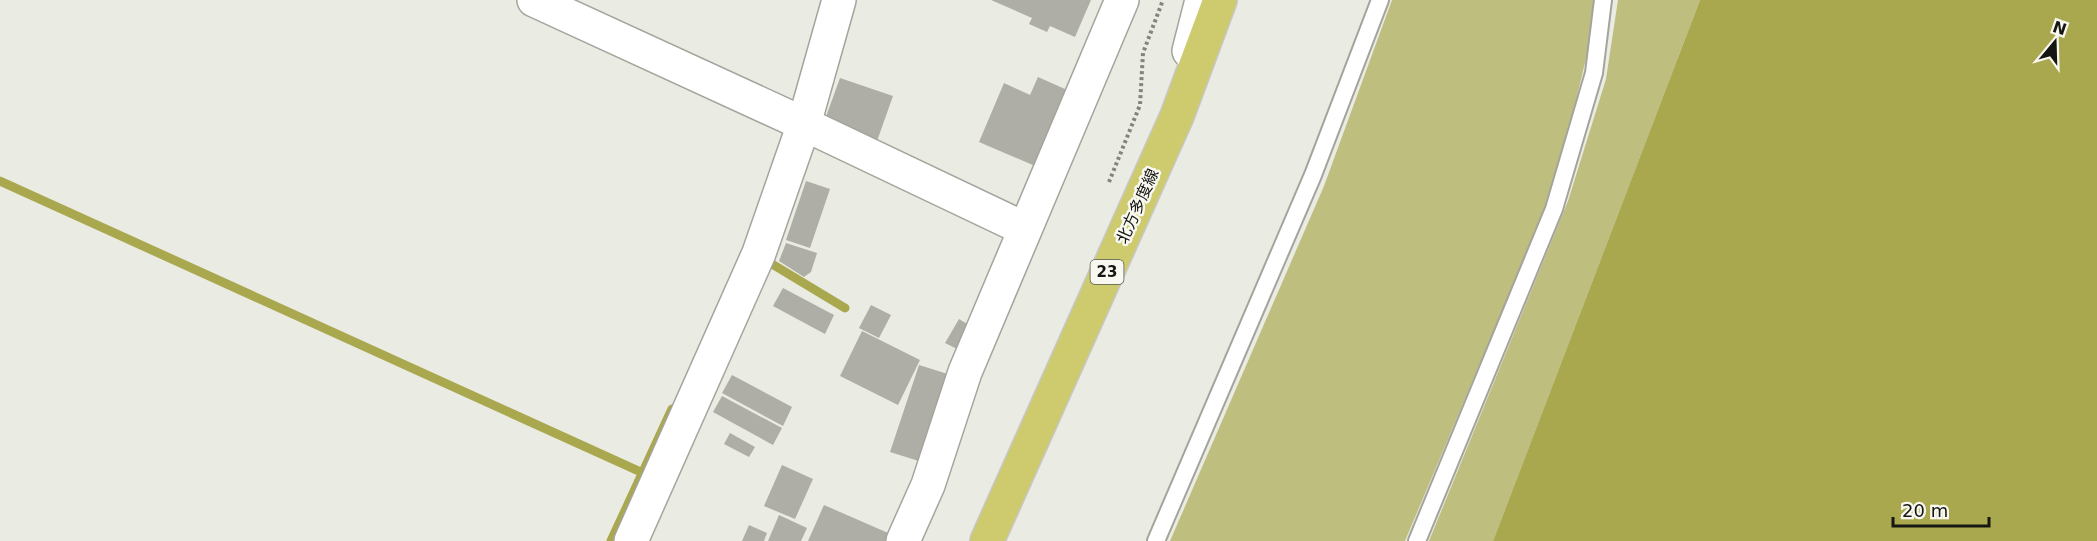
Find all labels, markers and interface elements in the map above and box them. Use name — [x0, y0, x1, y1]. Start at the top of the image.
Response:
north arrow — [2025, 12, 2085, 72]
text: N — [2050, 17, 2069, 39]
street label: 北方多度線 — [1113, 166, 1162, 247]
road number: 23 — [1090, 260, 1124, 284]
scale bar — [1893, 490, 1989, 528]
text: 20 m — [1902, 500, 1948, 521]

